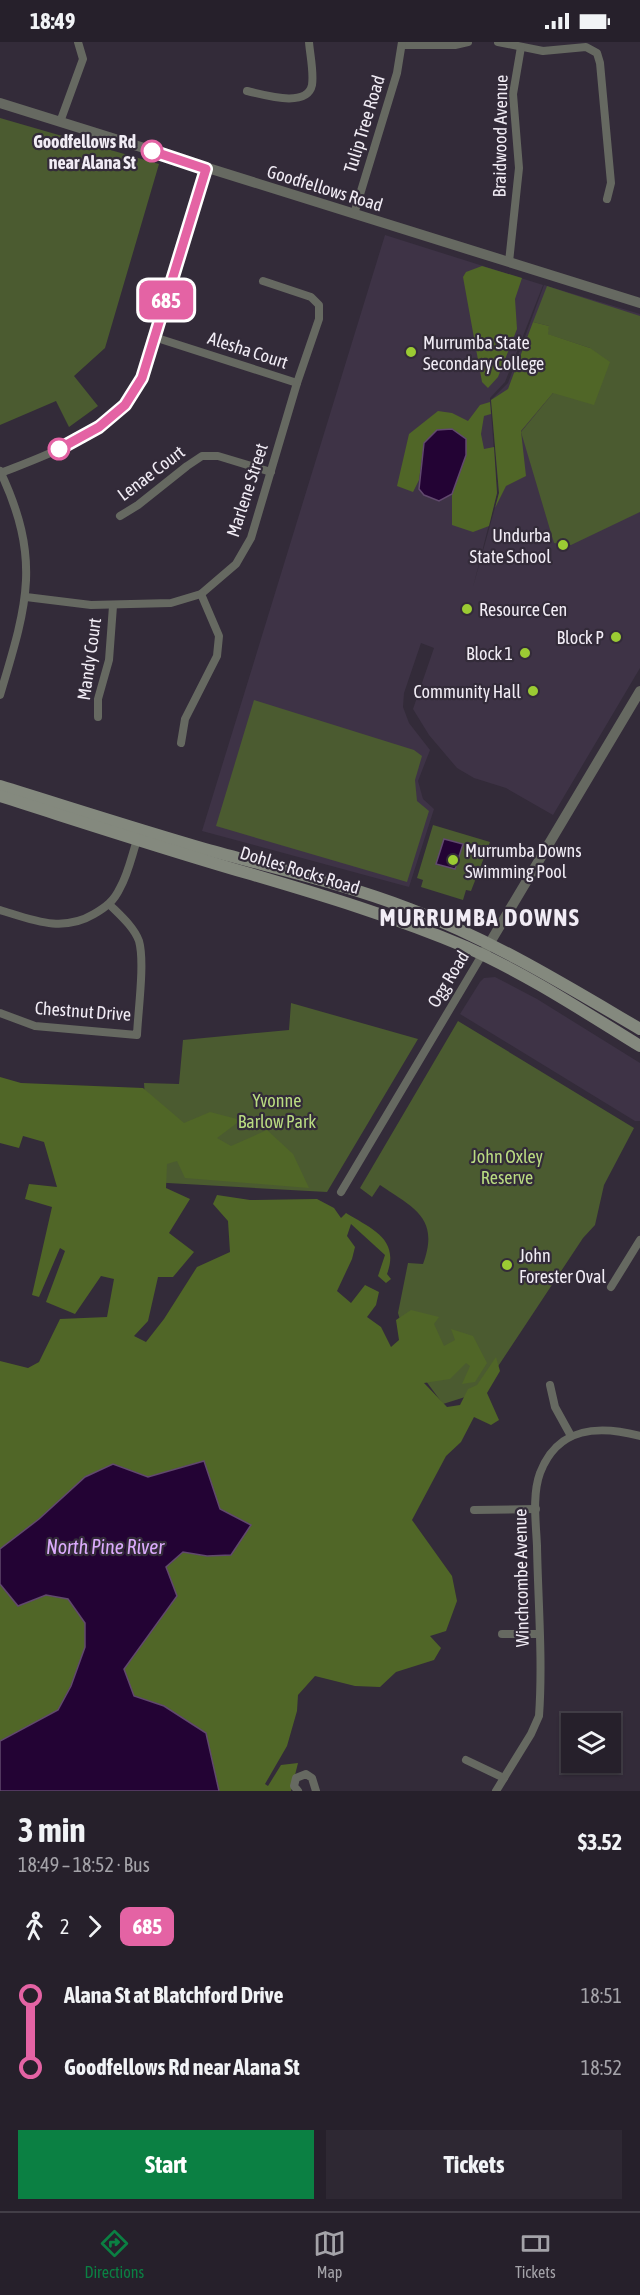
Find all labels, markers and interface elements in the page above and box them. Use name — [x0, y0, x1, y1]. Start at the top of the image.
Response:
text: 18:49 — [30, 8, 75, 34]
street label: Tulip Tree Road — [339, 73, 389, 175]
street label: Braidwood Avenue — [488, 74, 512, 198]
place label: Goodfellows Rd near Alana St — [33, 131, 137, 173]
marker: Goodfellows Rd near Alana St — [141, 140, 163, 162]
street label: Goodfellows Road — [265, 160, 385, 216]
line badge: 685 — [132, 280, 201, 320]
text: 685 — [151, 288, 181, 312]
street label: Alesha Court — [205, 327, 291, 373]
place label: Murrumba State Secondary College — [423, 332, 544, 374]
marker: Murrumba State Secondary College — [404, 345, 418, 359]
unlabelled marker — [48, 438, 70, 460]
street label: Marlene Street — [222, 440, 272, 540]
street label: Lenae Court — [113, 441, 189, 505]
place label: Undurba State School — [470, 525, 551, 567]
marker: Undurba State School — [556, 538, 570, 552]
place label: Resource Cen — [479, 599, 567, 620]
marker: Resource Cen — [460, 602, 474, 616]
street label: Mandy Court — [73, 616, 105, 702]
place label: Block P — [557, 627, 604, 648]
marker: Block P — [609, 630, 623, 644]
place label: Block 1 — [466, 643, 513, 664]
marker: Block 1 — [518, 646, 532, 660]
place label: Community Hall — [414, 681, 521, 702]
marker: Community Hall — [526, 684, 540, 698]
place label: Murrumba Downs Swimming Pool — [465, 840, 582, 882]
street label: Dohles Rocks Road — [238, 842, 362, 898]
marker: Murrumba Downs Swimming Pool — [446, 853, 460, 867]
district label: MURRUMBA DOWNS — [380, 904, 580, 931]
street label: Ogg Road — [423, 947, 473, 1011]
street label: Chestnut Drive — [34, 997, 132, 1025]
park label: Yvonne Barlow Park — [238, 1090, 316, 1132]
park label: John Oxley Reserve — [471, 1146, 543, 1188]
place label: John Forester Oval — [519, 1245, 606, 1287]
marker: John Forester Oval — [500, 1258, 514, 1272]
street label: Winchcombe Avenue — [509, 1509, 533, 1647]
water label: North Pine River — [46, 1535, 165, 1558]
map controls — [561, 1713, 621, 1773]
button: layers — [561, 1713, 621, 1773]
text: 3 min — [18, 1811, 85, 1849]
text: $3.52 — [578, 1829, 622, 1855]
text: 18:49 – 18:52 · Bus — [18, 1853, 150, 1876]
icon: walk — [18, 1910, 51, 1943]
icon: forward — [78, 1910, 111, 1943]
text: 685 — [132, 1914, 162, 1938]
text: 2 — [60, 1915, 69, 1938]
text: Alana St at Blatchford Drive — [64, 1982, 283, 2008]
text: 18:51 — [581, 1984, 622, 2007]
text: Goodfellows Rd near Alana St — [64, 2054, 299, 2080]
text: 18:52 — [581, 2056, 622, 2079]
button: Start — [18, 2130, 314, 2199]
button: Tickets — [326, 2130, 622, 2199]
tab: Directions — [84, 2227, 144, 2281]
tab: Map — [313, 2227, 346, 2281]
tab: Tickets — [515, 2227, 556, 2281]

